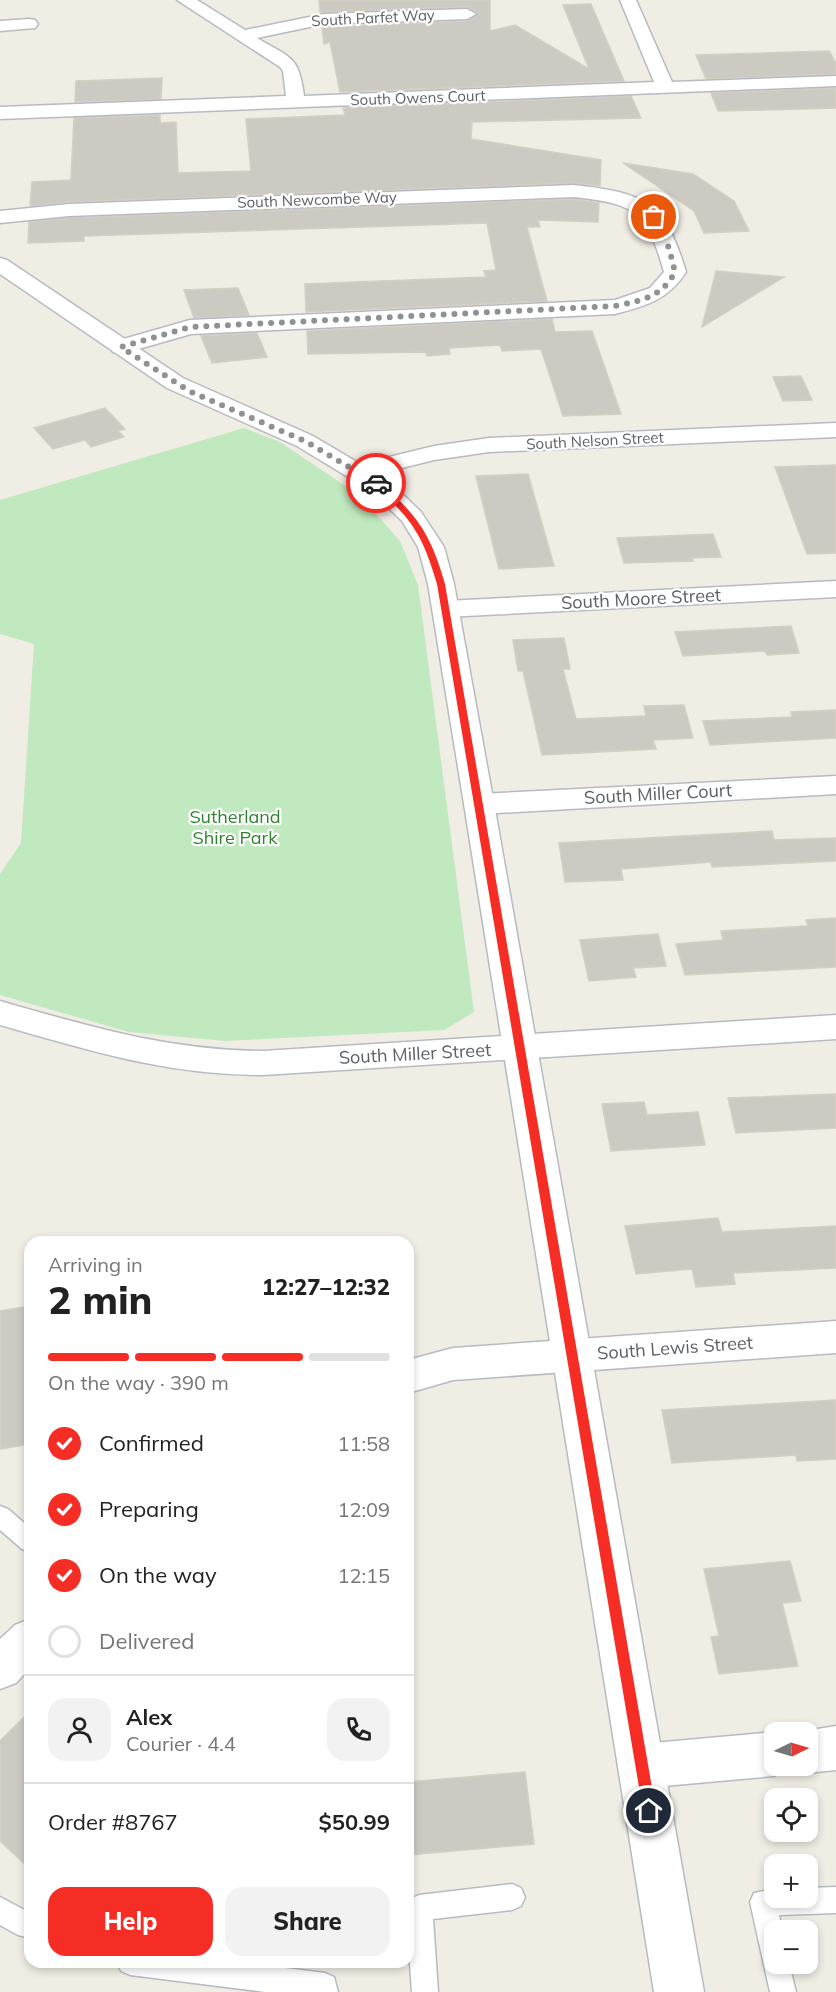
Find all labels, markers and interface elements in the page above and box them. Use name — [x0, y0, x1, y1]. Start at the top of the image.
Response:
street label: South Parfet Way — [311, 5, 435, 30]
street label: South Owens Court — [350, 86, 486, 109]
street label: South Newcombe Way — [237, 187, 397, 212]
pin — [628, 191, 679, 242]
icon: bag — [637, 200, 670, 233]
street label: South Nelson Street — [526, 427, 664, 454]
courier — [346, 453, 406, 513]
icon: car — [360, 467, 393, 500]
street label: South Moore Street — [560, 583, 722, 614]
street label: South Miller Court — [583, 778, 733, 809]
park label: Sutherland Shire Park — [189, 805, 281, 849]
street label: South Miller Street — [338, 1038, 492, 1069]
text: Arriving in — [48, 1252, 143, 1277]
text: 12:27–12:32 — [262, 1273, 390, 1301]
text: 2 min — [48, 1275, 153, 1324]
street label: South Lewis Street — [596, 1331, 754, 1364]
text: On the way · 390 m — [48, 1370, 229, 1395]
icon: check — [48, 1427, 81, 1460]
text: Confirmed — [99, 1429, 204, 1457]
text: 11:58 — [337, 1431, 390, 1456]
icon: check — [48, 1493, 81, 1526]
text: Preparing — [99, 1495, 199, 1523]
text: 12:09 — [337, 1497, 390, 1522]
icon: check — [48, 1559, 81, 1592]
text: On the way — [99, 1561, 217, 1589]
text: 12:15 — [337, 1563, 390, 1588]
text: Delivered — [99, 1627, 194, 1655]
button: person — [48, 1698, 111, 1761]
button: phone — [327, 1698, 390, 1761]
text: Alex — [126, 1703, 172, 1731]
north arrow — [764, 1722, 818, 1776]
map controls — [764, 1722, 818, 1974]
text: Courier · 4.4 — [126, 1731, 236, 1756]
pin — [623, 1785, 674, 1836]
button: locate — [764, 1788, 818, 1842]
icon: home — [632, 1794, 665, 1827]
text: Order #8767 — [48, 1808, 178, 1836]
text: $50.99 — [319, 1808, 390, 1836]
button: + — [764, 1854, 818, 1908]
button: Help — [48, 1887, 213, 1956]
button: Share — [225, 1887, 390, 1956]
button: − — [764, 1920, 818, 1974]

